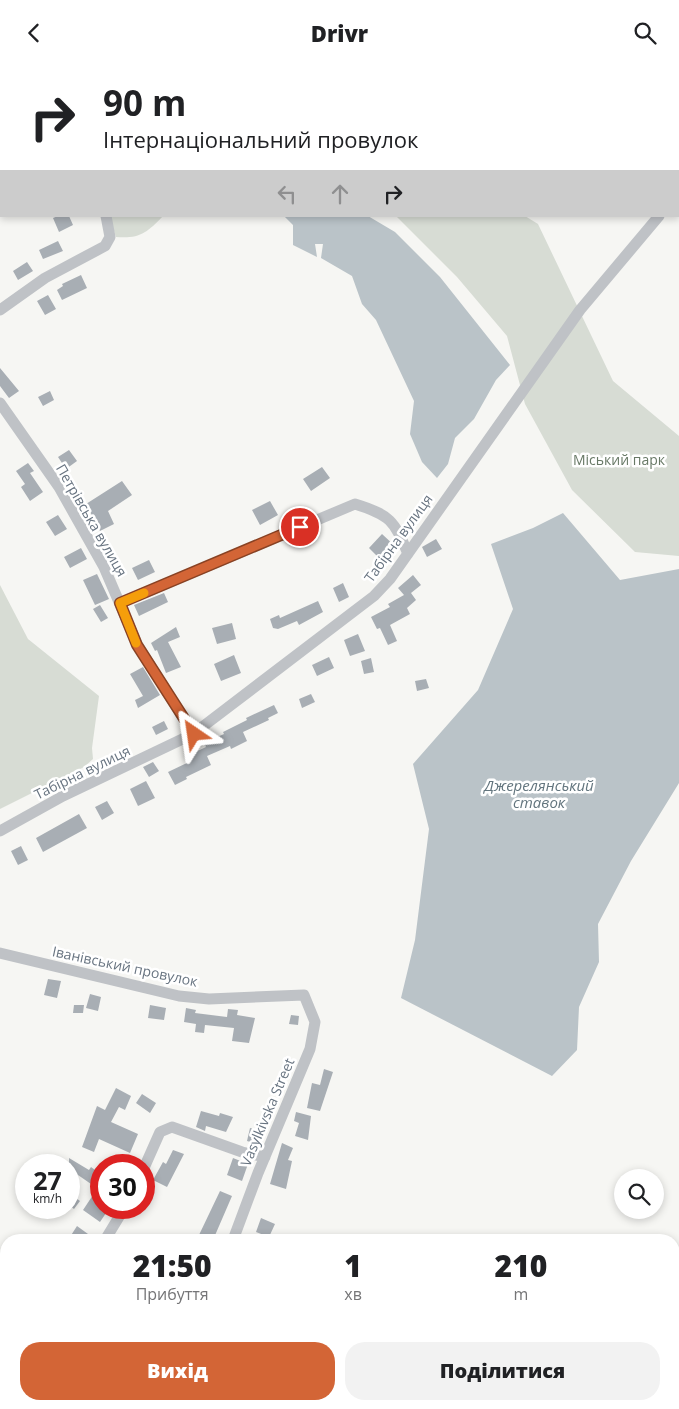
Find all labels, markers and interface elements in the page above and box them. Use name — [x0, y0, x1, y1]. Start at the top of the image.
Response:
text: Drivr — [311, 18, 368, 48]
icon: back — [20, 19, 48, 47]
icon: search — [631, 19, 659, 47]
text: 90 m — [103, 79, 186, 126]
icon: right — [20, 85, 85, 150]
text: Інтернаціональний провулок — [103, 124, 418, 154]
icon: left — [273, 180, 301, 208]
icon: ahead — [326, 180, 354, 208]
icon: right — [379, 180, 407, 208]
park label: Міський парк — [573, 450, 666, 469]
street label: Петрівська вулиця — [52, 460, 132, 580]
street label: Табірна вулиця — [360, 490, 436, 586]
pin — [279, 506, 321, 548]
icon: arrive — [286, 513, 314, 541]
position arrow — [167, 707, 219, 759]
street label: Табірна вулиця — [31, 741, 133, 803]
water label: Джерелянський ставок — [482, 775, 594, 812]
street label: Іванівський провулок — [51, 941, 200, 991]
street label: Vasylkivska Street — [236, 1055, 298, 1169]
speed limit sign: 30 — [90, 1154, 155, 1219]
text: 27 — [33, 1163, 62, 1197]
map controls — [614, 1169, 664, 1219]
button: search — [614, 1169, 664, 1219]
text: km/h — [33, 1190, 62, 1207]
text: 21:50 — [133, 1245, 212, 1286]
text: 1 — [344, 1245, 362, 1286]
text: 210 — [495, 1245, 547, 1286]
text: Прибуття — [136, 1283, 209, 1305]
text: хв — [344, 1283, 362, 1305]
text: m — [514, 1283, 528, 1305]
button: Вихід — [20, 1342, 335, 1400]
button: Поділитися — [345, 1342, 660, 1400]

